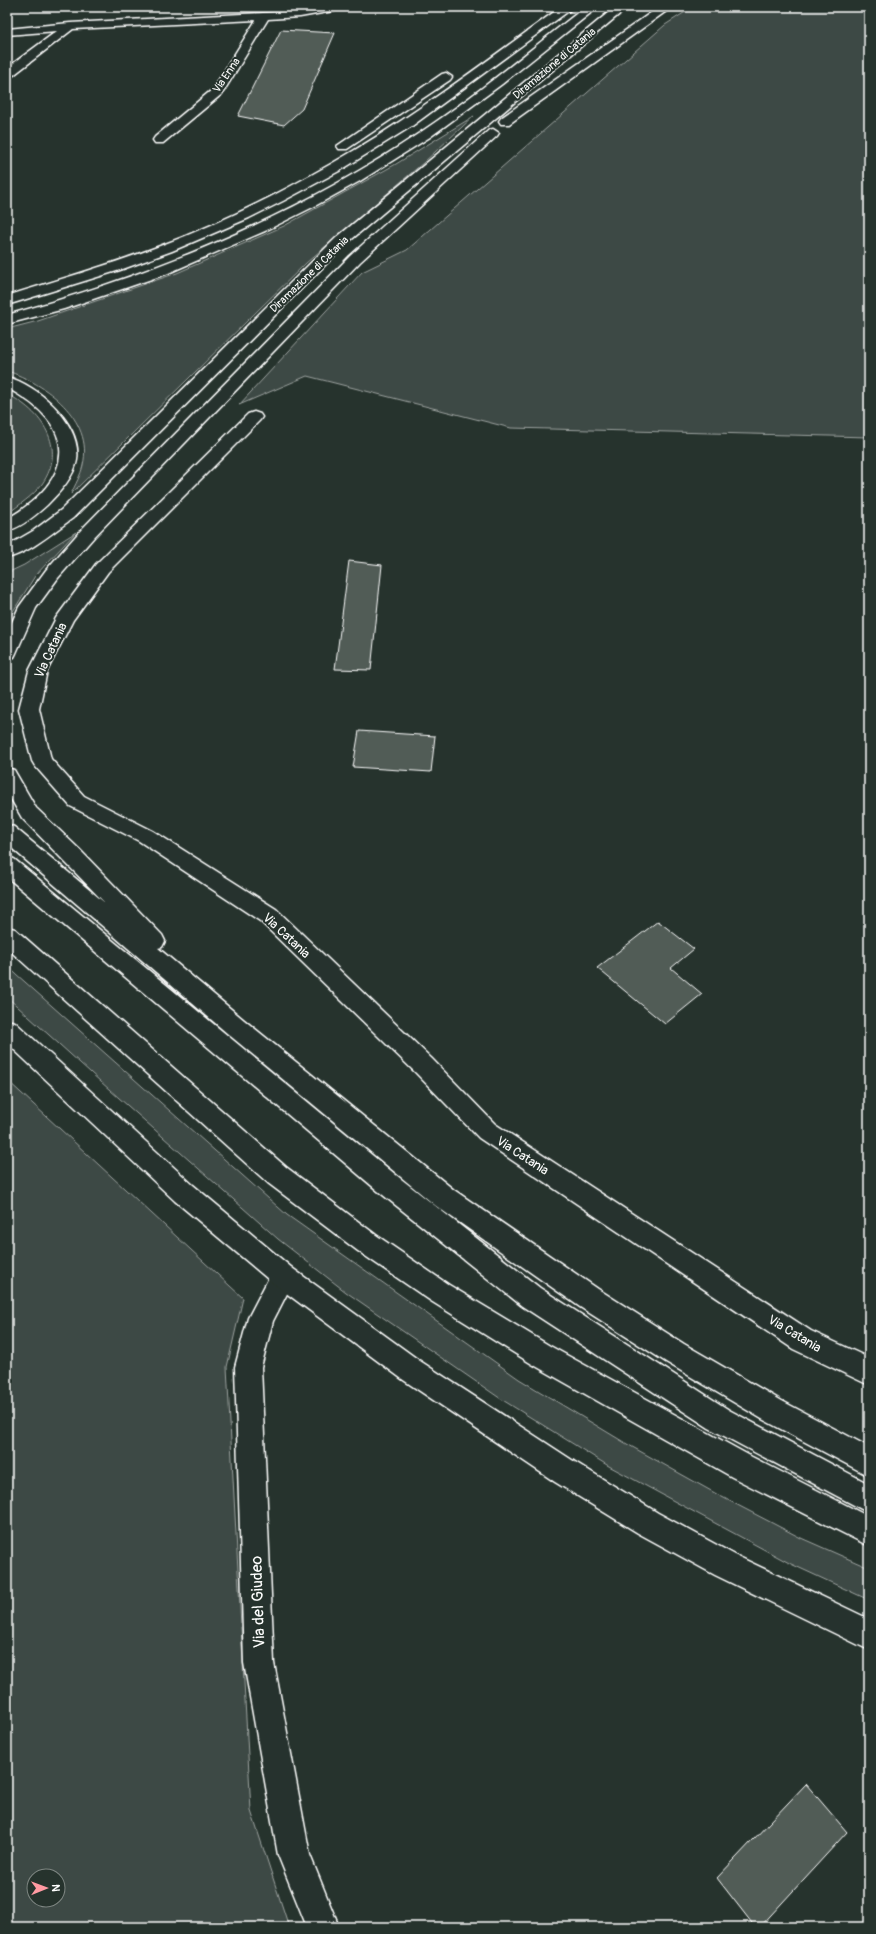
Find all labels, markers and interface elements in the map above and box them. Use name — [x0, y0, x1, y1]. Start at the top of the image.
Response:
street label: Diramazione di Catania — [510, 25, 598, 102]
street label: Via Enna — [210, 55, 243, 95]
street label: Diramazione di Catania — [267, 234, 351, 315]
street label: Via Catania — [31, 620, 71, 681]
street label: Via Catania — [259, 910, 313, 962]
street label: Via Catania — [493, 1133, 552, 1179]
street label: Via Catania — [765, 1312, 824, 1356]
street label: Via del Giudeo — [246, 1555, 270, 1649]
north arrow — [26, 1868, 66, 1908]
text: N — [49, 1884, 62, 1892]

